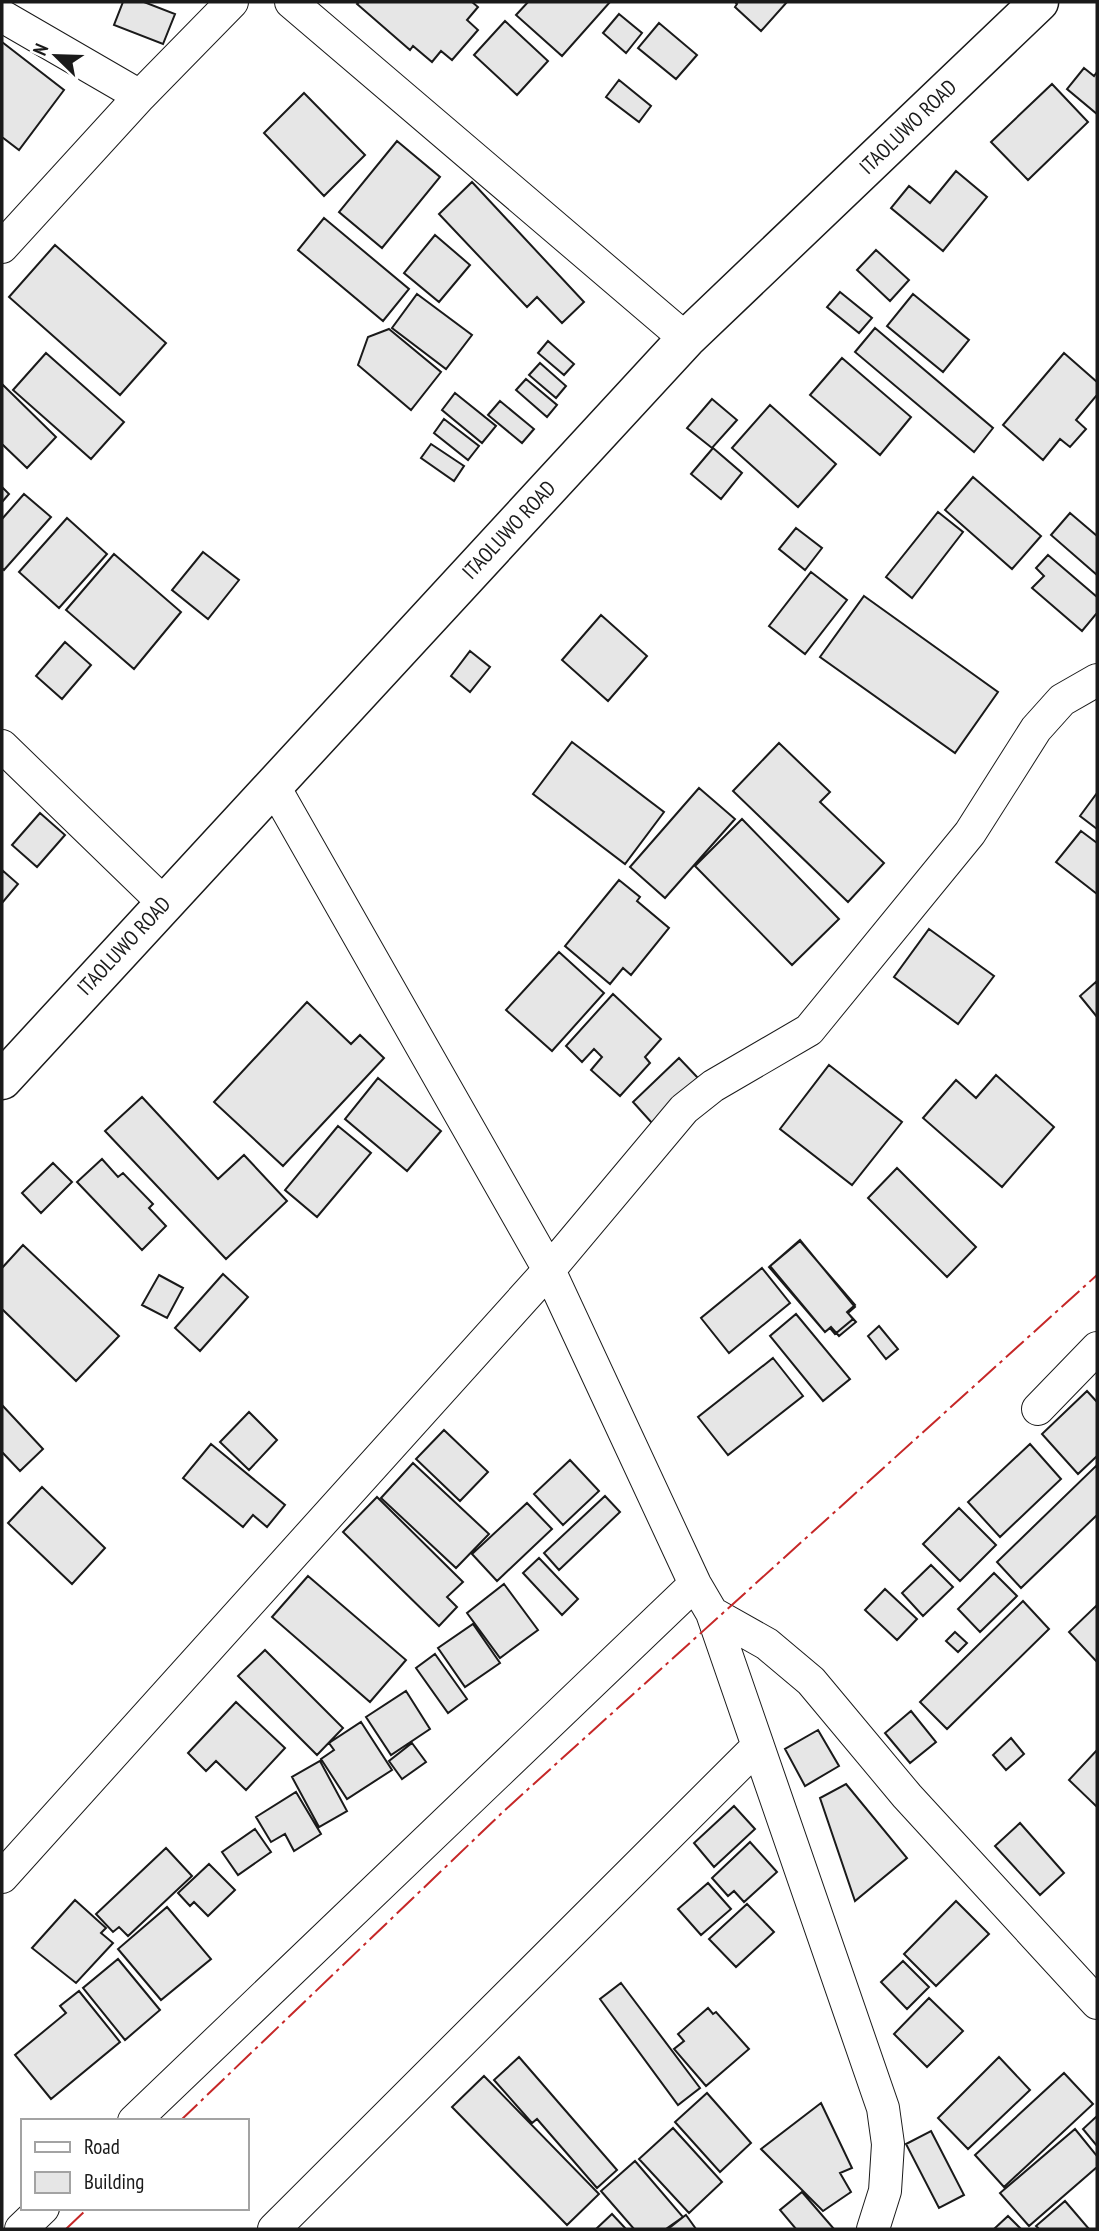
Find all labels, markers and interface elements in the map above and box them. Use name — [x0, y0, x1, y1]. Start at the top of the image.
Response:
north arrow — [21, 21, 91, 91]
text: N — [27, 40, 53, 59]
street label: ITAOLUWO ROAD — [853, 73, 962, 180]
street label: ITAOLUWO ROAD — [456, 475, 561, 585]
street label: ITAOLUWO ROAD — [71, 891, 176, 1001]
legend — [21, 2119, 248, 2210]
text: Road — [84, 2133, 120, 2160]
text: Building — [84, 2168, 144, 2195]

